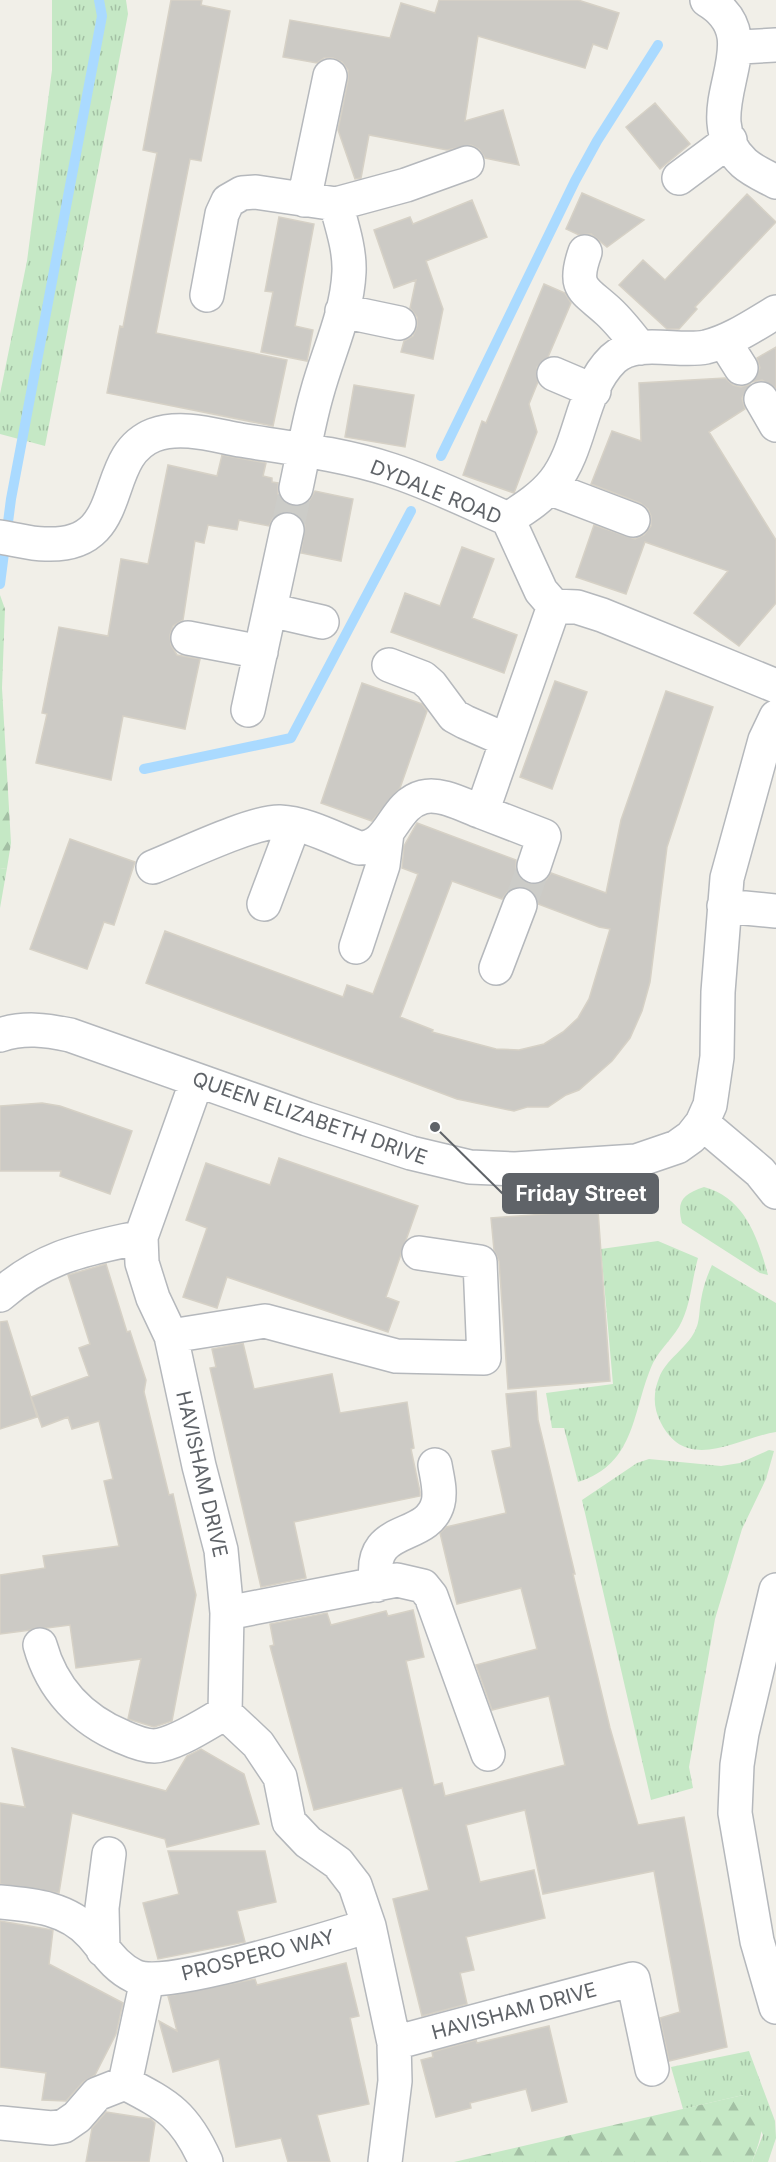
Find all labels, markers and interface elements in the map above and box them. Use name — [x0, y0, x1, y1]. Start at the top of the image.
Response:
street label: DYDALE ROAD — [367, 455, 505, 529]
street label: QUEEN ELIZABETH DRIVE — [189, 1066, 431, 1170]
callout: Friday Street — [503, 1174, 658, 1213]
text: Friday Street — [515, 1181, 647, 1206]
street label: HAVISHAM DRIVE — [171, 1388, 233, 1560]
street label: PROSPERO WAY — [179, 1924, 337, 1986]
street label: HAVISHAM DRIVE — [429, 1977, 599, 2045]

